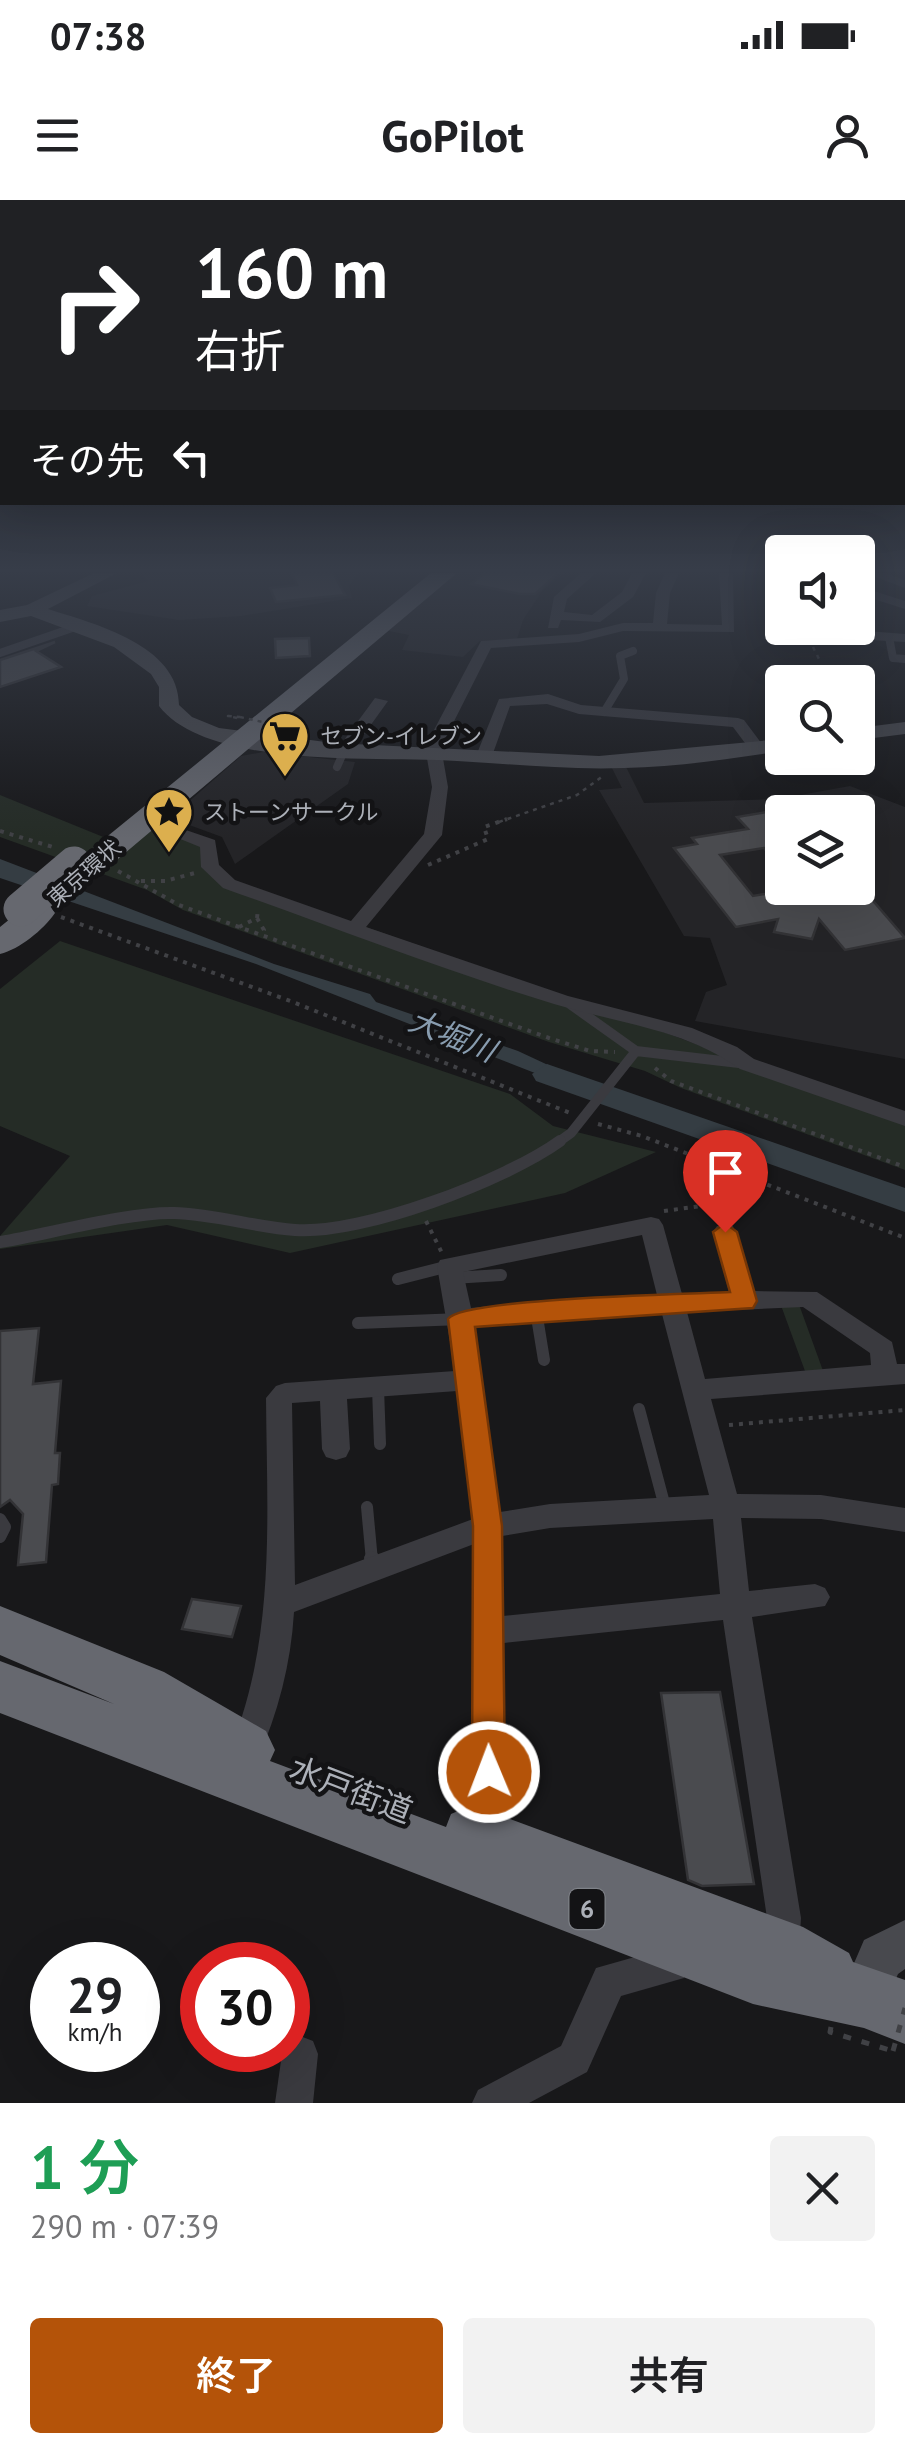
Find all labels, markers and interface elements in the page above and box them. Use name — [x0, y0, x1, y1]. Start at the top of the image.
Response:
text: 07:38 — [50, 11, 146, 60]
text: GoPilot — [381, 106, 524, 164]
icon: menu — [30, 108, 85, 163]
icon: person — [820, 108, 875, 163]
text: 160 m — [195, 227, 388, 317]
icon: right — [30, 240, 160, 370]
text: 右折 — [195, 321, 285, 379]
icon: left — [164, 430, 219, 485]
text: その先 — [30, 435, 144, 484]
map controls — [765, 535, 875, 905]
button: sound — [765, 535, 875, 645]
button: search — [765, 665, 875, 775]
supermarket icon: セブン-イレブン — [259, 710, 311, 778]
place label: セブン-イレブン — [320, 722, 482, 750]
place icon: ストーンサークル — [143, 786, 195, 854]
button: layers — [765, 795, 875, 905]
place label: ストーンサークル — [204, 798, 378, 826]
street label: 東京環状 — [42, 834, 126, 912]
water label: 大堀川 — [404, 1000, 504, 1071]
pin — [683, 1130, 768, 1233]
icon: arrive — [698, 1145, 753, 1200]
position arrow — [437, 1720, 541, 1824]
street label: 水戸街道 — [284, 1747, 419, 1832]
road number: 6 — [570, 1889, 604, 1929]
speed limit sign: 30 — [180, 1942, 310, 2072]
text: 29 — [67, 1962, 123, 2027]
text: km/h — [68, 2016, 122, 2048]
text: 1 分 — [30, 2128, 139, 2206]
button: close — [770, 2136, 875, 2241]
text: 290 m · 07:39 — [30, 2205, 219, 2247]
button: 終了 — [30, 2318, 443, 2433]
button: 共有 — [463, 2318, 875, 2433]

